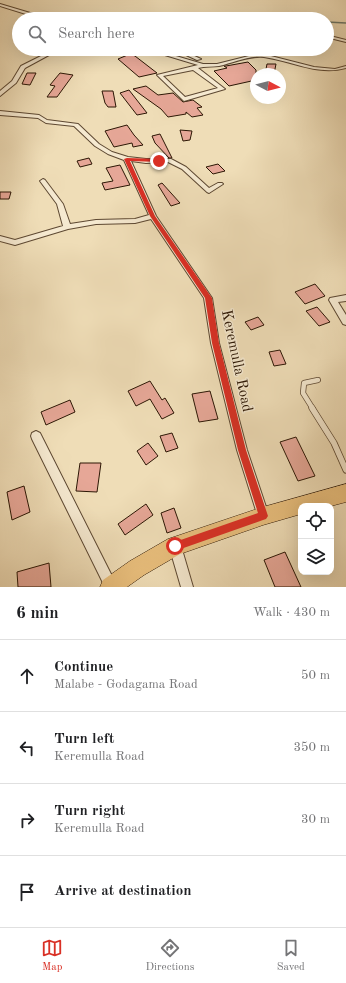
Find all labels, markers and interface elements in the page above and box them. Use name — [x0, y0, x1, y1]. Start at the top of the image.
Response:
search box — [12, 12, 334, 56]
icon: search — [26, 23, 48, 45]
text: Search here — [58, 27, 135, 42]
north arrow — [250, 68, 286, 104]
route end — [150, 152, 168, 170]
street label: Keremulla Road — [218, 308, 254, 414]
map controls — [298, 503, 334, 575]
button: locate — [298, 503, 334, 539]
route start — [166, 537, 184, 555]
button: layers — [298, 539, 334, 575]
text: 6 min — [16, 605, 59, 622]
text: Walk · 430 m — [253, 606, 330, 619]
text: Continue — [54, 660, 113, 675]
icon: ahead — [16, 665, 38, 687]
text: 50 m — [301, 669, 330, 682]
text: Malabe - Godagama Road — [54, 678, 198, 691]
text: Turn left — [54, 732, 114, 747]
icon: left — [16, 737, 38, 759]
text: 350 m — [293, 741, 330, 754]
text: Keremulla Road — [54, 750, 144, 763]
text: Turn right — [54, 804, 125, 819]
icon: right — [16, 809, 38, 831]
text: 30 m — [301, 813, 330, 826]
text: Keremulla Road — [54, 822, 144, 835]
icon: arrive — [16, 881, 38, 903]
text: Arrive at destination — [54, 884, 192, 899]
tab: Map — [41, 937, 63, 975]
tab: Directions — [146, 937, 194, 975]
tab: Saved — [277, 937, 305, 975]

